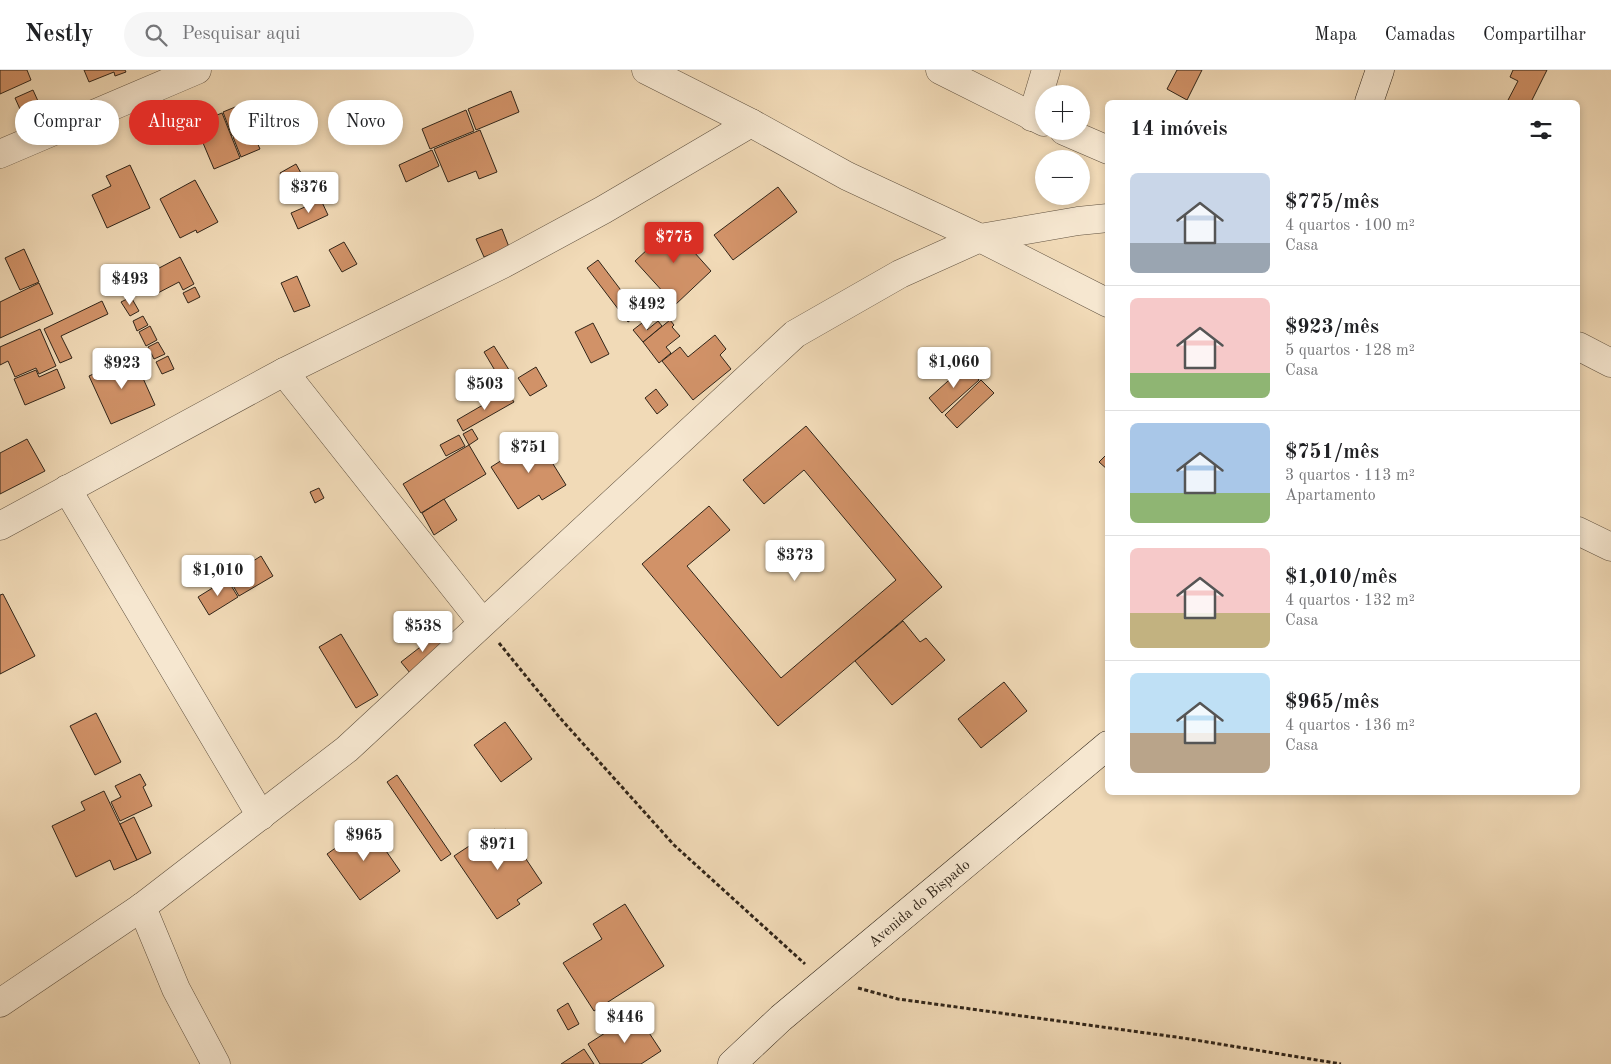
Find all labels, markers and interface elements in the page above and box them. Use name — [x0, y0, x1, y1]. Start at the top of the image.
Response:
search box — [124, 12, 474, 57]
icon: search — [142, 21, 170, 49]
text: Nestly — [25, 23, 94, 47]
text: Pesquisar aqui — [182, 25, 300, 44]
text: Mapa — [1315, 26, 1357, 44]
text: Camadas — [1385, 26, 1455, 44]
text: Compartilhar — [1483, 26, 1586, 44]
map controls — [1035, 85, 1090, 205]
button: + — [1035, 85, 1090, 140]
chip: Comprar — [15, 100, 119, 145]
chip: Alugar — [129, 100, 219, 145]
chip: Filtros — [229, 100, 318, 145]
chip: Novo — [328, 100, 403, 145]
icon: filters — [1527, 116, 1555, 144]
text: 14 imóveis — [1130, 119, 1228, 140]
button: − — [1035, 150, 1090, 205]
pin: $376 — [279, 172, 339, 214]
text: $376 — [290, 180, 328, 196]
text: $775/mês — [1285, 192, 1379, 213]
icon: home — [1170, 193, 1230, 253]
text: 4 quartos · 100 m² — [1285, 218, 1415, 234]
pin: $775 — [644, 222, 704, 264]
text: $775 — [655, 230, 693, 246]
text: Casa — [1285, 238, 1318, 254]
pin: $493 — [100, 264, 160, 306]
text: $493 — [111, 272, 149, 288]
pin: $492 — [617, 288, 677, 331]
text: $492 — [628, 297, 666, 313]
text: $923/mês — [1285, 317, 1379, 338]
icon: home — [1170, 318, 1230, 378]
text: 5 quartos · 128 m² — [1285, 343, 1415, 359]
pin: $1,060 — [913, 346, 995, 389]
pin: $923 — [92, 348, 152, 390]
text: $1,060 — [929, 355, 979, 371]
text: $923 — [103, 356, 141, 372]
text: Casa — [1285, 363, 1318, 379]
pin: $503 — [455, 368, 515, 411]
text: $503 — [466, 377, 504, 393]
pin: $751 — [499, 432, 559, 474]
text: $751 — [510, 440, 548, 456]
text: $751/mês — [1285, 442, 1379, 463]
icon: home — [1170, 443, 1230, 503]
text: 3 quartos · 113 m² — [1285, 468, 1415, 484]
text: Apartamento — [1285, 488, 1376, 504]
pin: $373 — [765, 540, 825, 582]
text: $373 — [776, 548, 814, 564]
pin: $1,010 — [177, 554, 259, 597]
text: $1,010 — [193, 563, 243, 579]
text: $1,010/mês — [1285, 567, 1397, 588]
icon: home — [1170, 568, 1230, 628]
text: 4 quartos · 132 m² — [1285, 593, 1415, 609]
pin: $538 — [393, 610, 453, 653]
text: Casa — [1285, 613, 1318, 629]
text: $538 — [404, 619, 442, 635]
text: $965/mês — [1285, 692, 1379, 713]
icon: home — [1170, 693, 1230, 753]
text: 4 quartos · 136 m² — [1285, 718, 1415, 734]
text: Casa — [1285, 738, 1318, 754]
pin: $965 — [334, 820, 394, 862]
text: $965 — [345, 828, 383, 844]
pin: $971 — [468, 828, 528, 871]
text: $971 — [479, 837, 517, 853]
street label: Avenida do Bispado — [866, 858, 973, 951]
pin: $446 — [595, 1002, 655, 1044]
text: $446 — [606, 1010, 644, 1026]

